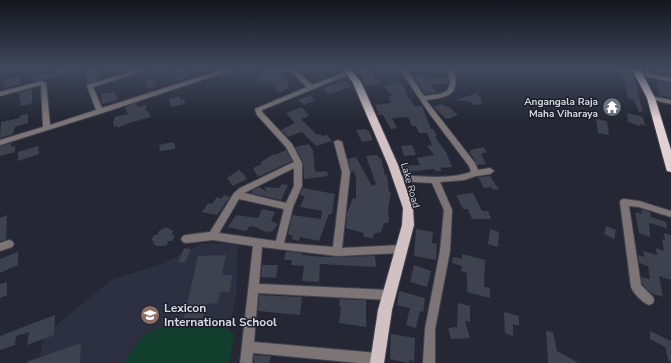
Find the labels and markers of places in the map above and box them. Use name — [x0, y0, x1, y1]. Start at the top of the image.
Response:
place label: Angangala Raja Maha Viharaya — [524, 95, 598, 121]
temple icon: Angangala Raja Maha Viharaya — [601, 96, 623, 118]
place label: Lexicon International School — [164, 300, 277, 330]
school or university icon: Lexicon International School — [139, 304, 161, 326]

